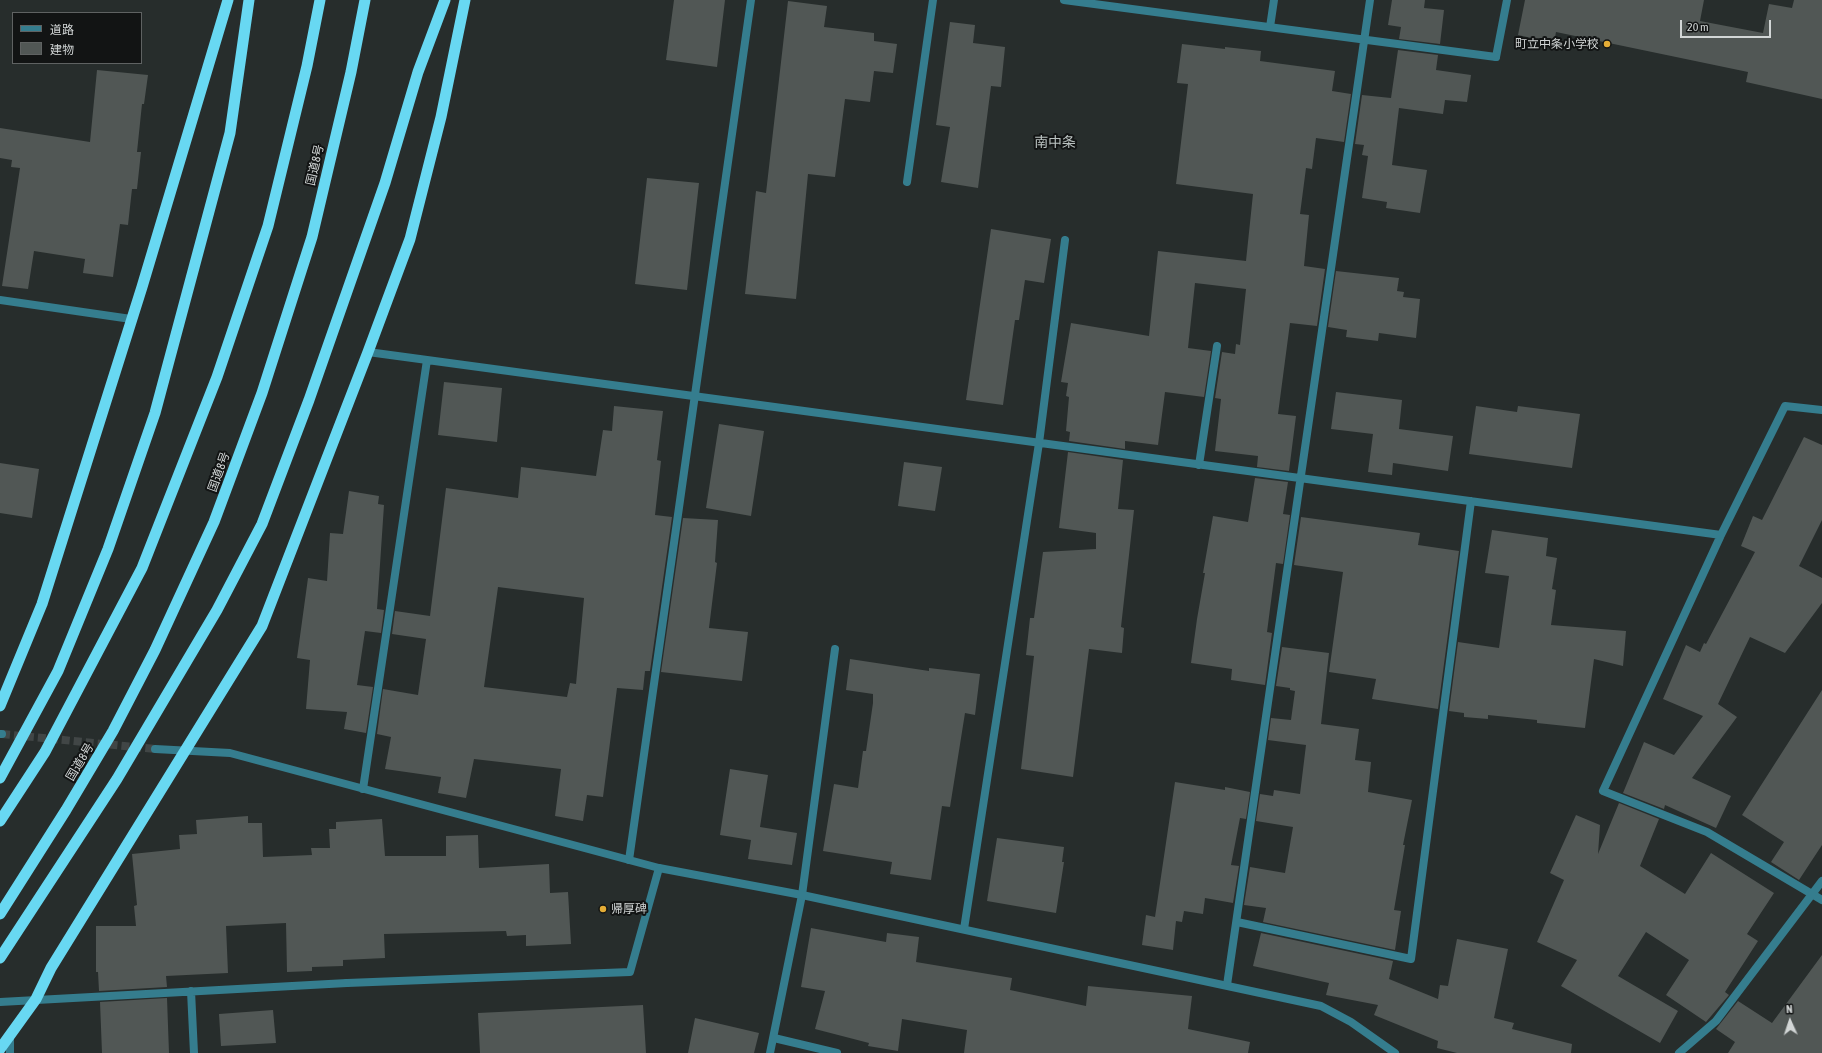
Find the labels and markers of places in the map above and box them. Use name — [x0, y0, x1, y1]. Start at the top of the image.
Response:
place label: 町立中条小学校 — [1515, 37, 1599, 51]
marker: 町立中条小学校 — [1602, 39, 1612, 49]
place label: 帰厚碑 — [611, 902, 647, 916]
marker: 帰厚碑 — [598, 904, 608, 914]

